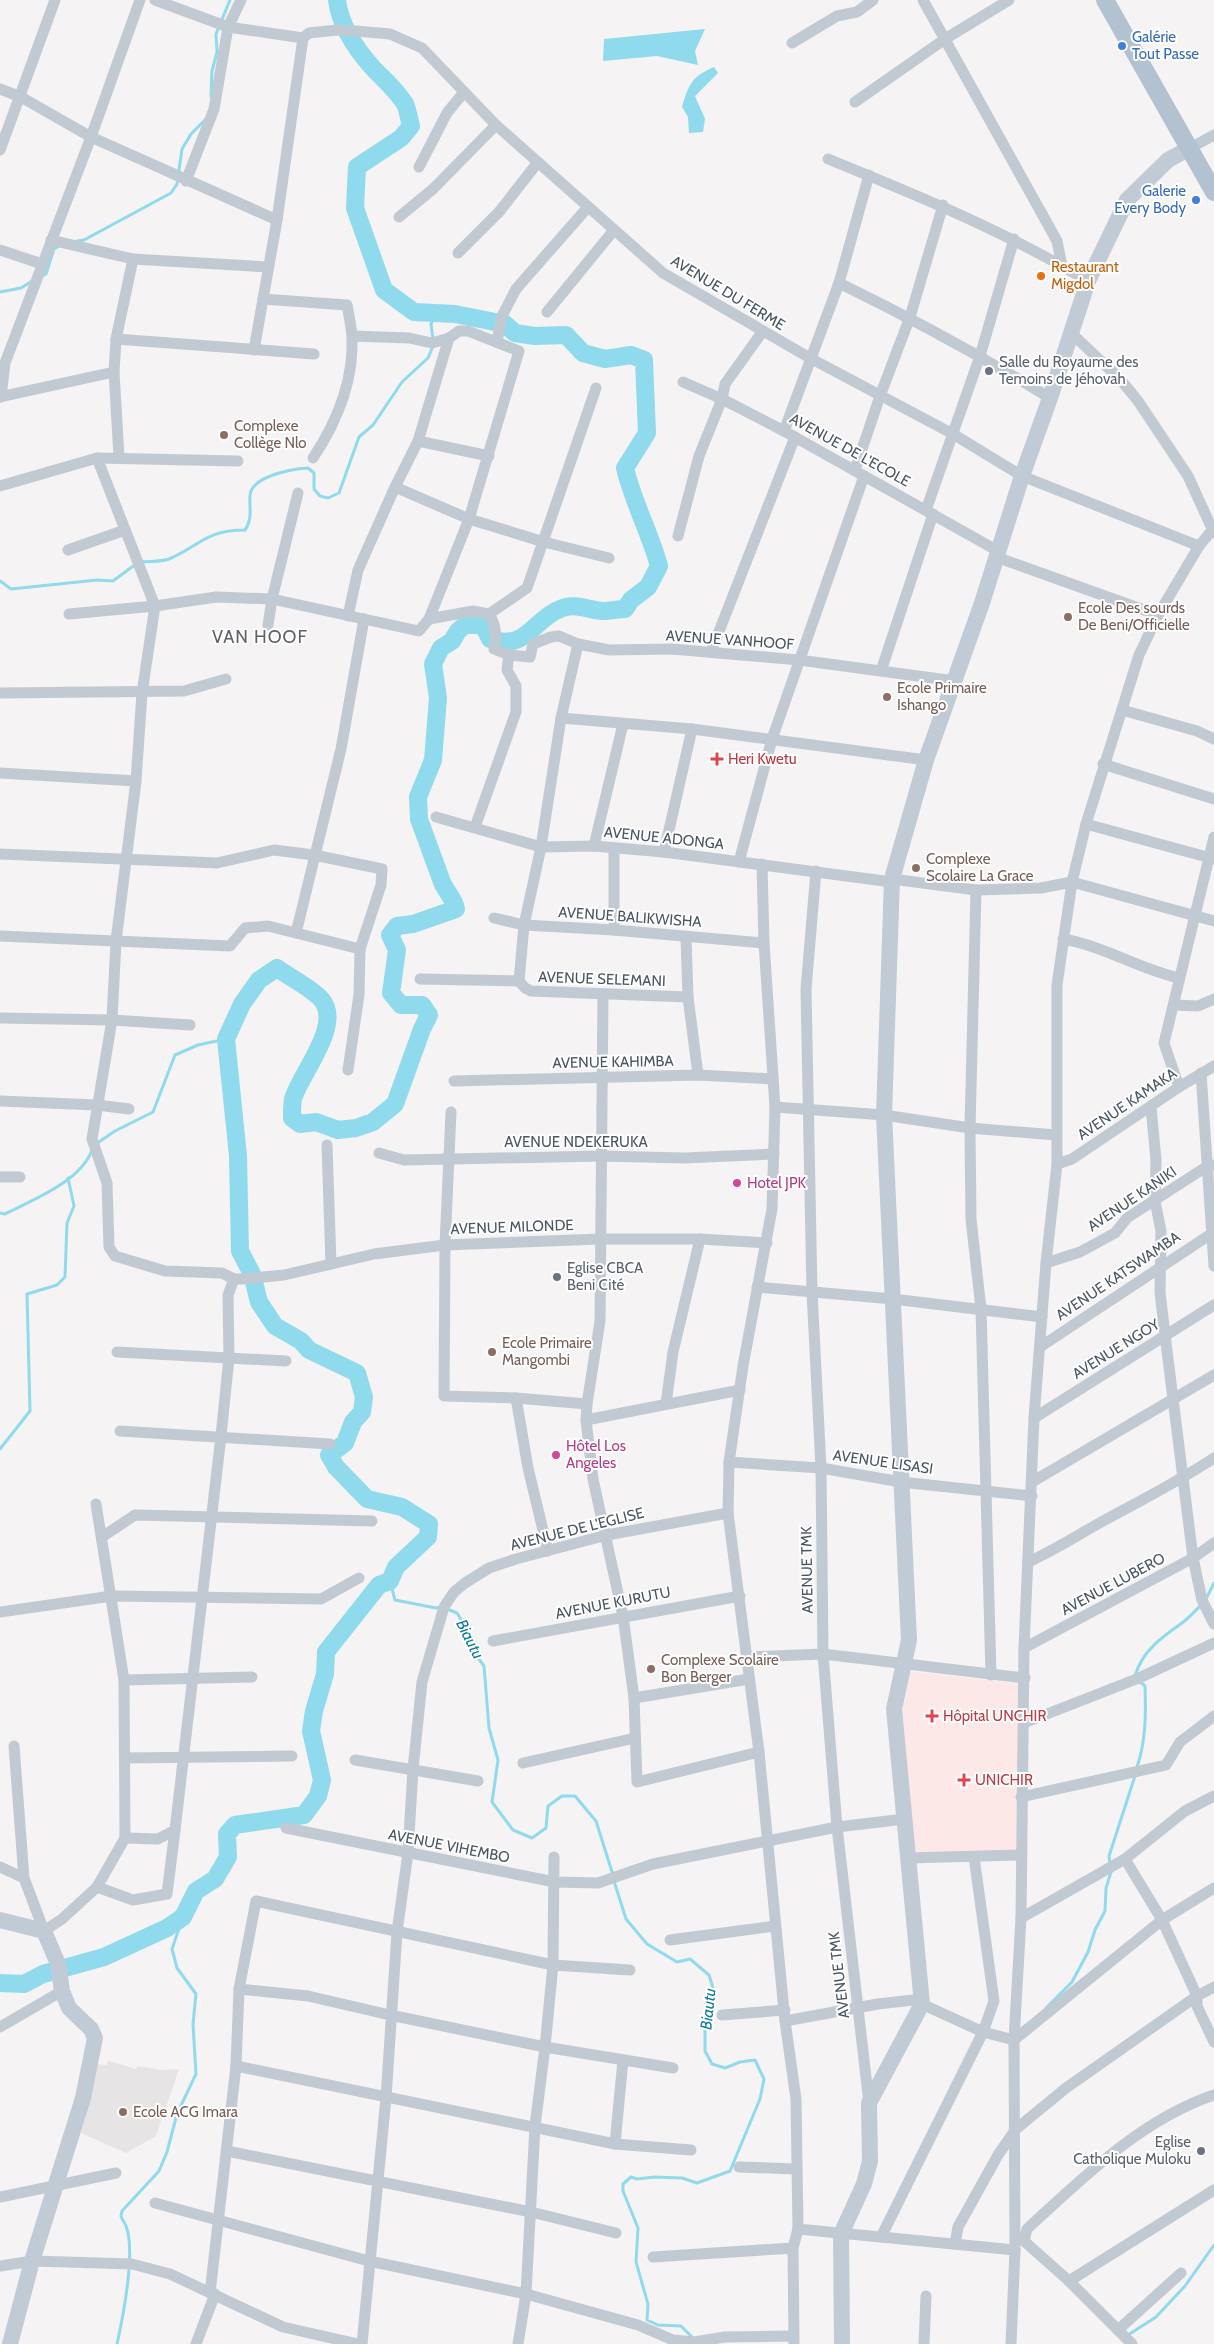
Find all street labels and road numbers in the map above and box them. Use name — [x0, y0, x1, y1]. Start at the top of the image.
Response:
street label: AVENUE DU FERME — [668, 252, 788, 334]
street label: AVENUE DE L'ECOLE — [787, 409, 913, 491]
street label: AVENUE VANHOOF — [665, 627, 795, 653]
street label: AVENUE ADONGA — [603, 823, 726, 853]
street label: AVENUE BALIKWISHA — [558, 903, 703, 931]
street label: AVENUE SELEMANI — [538, 968, 666, 990]
street label: AVENUE KAHIMBA — [552, 1052, 675, 1072]
street label: AVENUE KAMAKA — [1074, 1064, 1181, 1144]
street label: AVENUE NDEKERUKA — [504, 1133, 648, 1151]
street label: AVENUE KANIKI — [1084, 1163, 1180, 1235]
street label: AVENUE MILONDE — [450, 1216, 574, 1238]
street label: AVENUE KATSWAMBA — [1052, 1227, 1184, 1324]
street label: AVENUE NGOY — [1069, 1315, 1163, 1383]
street label: AVENUE LISASI — [832, 1446, 934, 1478]
street label: AVENUE DE L'EGLISE — [508, 1504, 646, 1554]
street label: AVENUE TMK — [797, 1526, 817, 1614]
street label: AVENUE LUBERO — [1058, 1549, 1168, 1619]
street label: AVENUE KURUTU — [554, 1583, 672, 1623]
street label: AVENUE VIHEMBO — [387, 1825, 511, 1867]
street label: AVENUE TMK — [825, 1930, 853, 2019]

